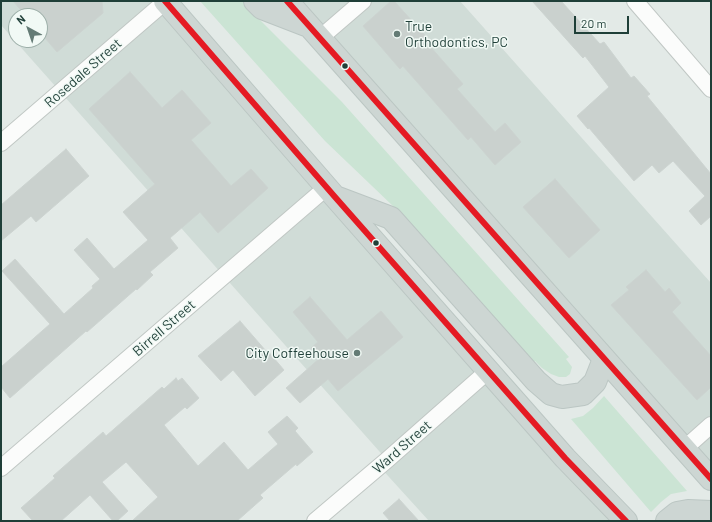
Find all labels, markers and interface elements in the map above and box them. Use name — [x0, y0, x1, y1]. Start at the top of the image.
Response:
north arrow — [8, 8, 48, 48]
scale bar — [576, 8, 631, 34]
text: N — [14, 12, 28, 27]
text: 20 m — [581, 16, 607, 30]
place label: True Orthodontics, PC — [405, 18, 508, 50]
marker: True Orthodontics, PC — [392, 29, 402, 39]
street label: Rosedale Street — [41, 35, 125, 111]
unlabelled marker — [340, 61, 350, 71]
unlabelled marker — [371, 238, 381, 248]
street label: Birrell Street — [129, 296, 199, 360]
place label: City Coffeehouse — [246, 345, 349, 361]
marker: City Coffeehouse — [352, 348, 362, 358]
street label: Ward Street — [369, 417, 435, 477]

